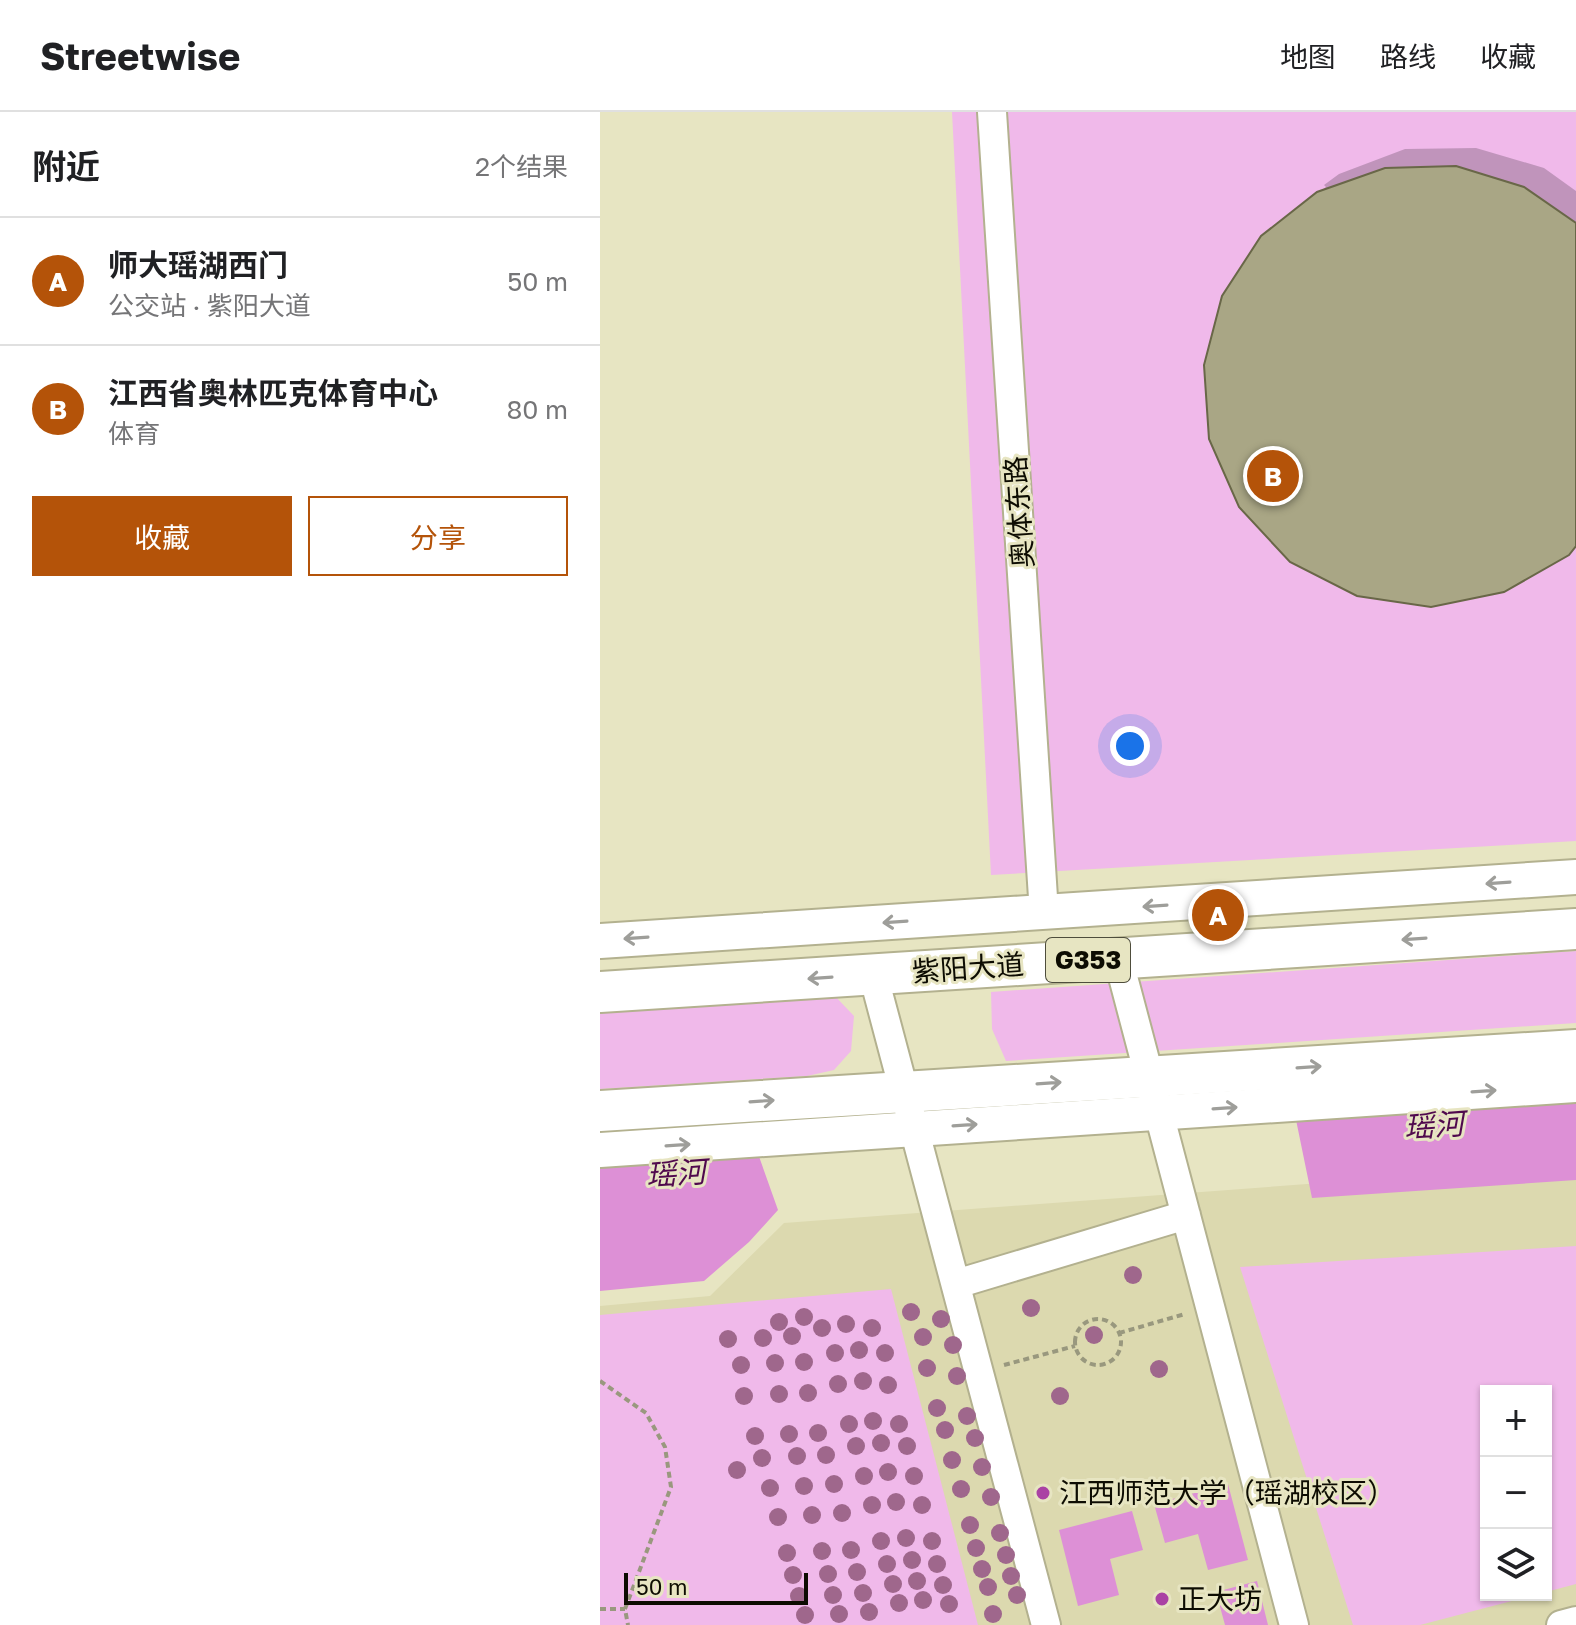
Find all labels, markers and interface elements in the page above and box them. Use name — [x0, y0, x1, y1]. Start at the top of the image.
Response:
text: Streetwise — [40, 33, 240, 78]
text: 地图 — [1280, 40, 1336, 73]
text: 路线 — [1380, 40, 1436, 73]
text: 收藏 — [1480, 40, 1536, 73]
text: 附近 — [32, 146, 100, 186]
text: 2个结果 — [475, 151, 568, 182]
text: 师大瑶湖西门 — [108, 247, 288, 283]
text: A — [49, 266, 67, 297]
text: 50 m — [507, 266, 568, 297]
text: 公交站 · 紫阳大道 — [108, 290, 311, 321]
text: 江西省奥林匹克体育中心 — [108, 375, 438, 411]
text: B — [49, 394, 67, 425]
text: 80 m — [507, 394, 568, 425]
text: 体育 — [108, 418, 160, 449]
pin: B — [1247, 446, 1299, 506]
street label: 奥体东路 — [998, 455, 1039, 569]
button: 收藏 — [32, 496, 292, 576]
button: 分享 — [308, 496, 568, 576]
your location — [1110, 726, 1150, 766]
one-way arrow — [1485, 875, 1512, 890]
pin: A — [1192, 885, 1244, 945]
one-way arrow — [1142, 899, 1169, 914]
one-way arrow — [883, 915, 909, 930]
one-way arrow — [623, 931, 650, 946]
one-way arrow — [1401, 932, 1428, 947]
road number: G353 — [1046, 938, 1130, 982]
street label: 紫阳大道 — [911, 947, 1025, 988]
one-way arrow — [807, 971, 834, 986]
one-way arrow — [1295, 1059, 1322, 1074]
one-way arrow — [1035, 1075, 1062, 1090]
one-way arrow — [1470, 1083, 1497, 1098]
one-way arrow — [748, 1093, 775, 1108]
one-way arrow — [1211, 1100, 1238, 1115]
water label: 瑶河 — [1403, 1105, 1470, 1145]
one-way arrow — [951, 1118, 978, 1133]
one-way arrow — [664, 1137, 691, 1152]
water label: 瑶河 — [645, 1153, 712, 1193]
map controls — [1480, 1385, 1552, 1601]
button: + — [1480, 1385, 1552, 1457]
button: − — [1480, 1457, 1552, 1529]
place label: 江西师范大学（瑶湖校区） — [1059, 1476, 1395, 1509]
marker: 江西师范大学（瑶湖校区） — [1034, 1484, 1052, 1502]
button: layers — [1480, 1529, 1552, 1601]
scale bar — [624, 1569, 808, 1605]
text: 50 m — [636, 1573, 687, 1600]
place label: 正大坊 — [1178, 1582, 1262, 1615]
marker: 正大坊 — [1153, 1590, 1171, 1608]

